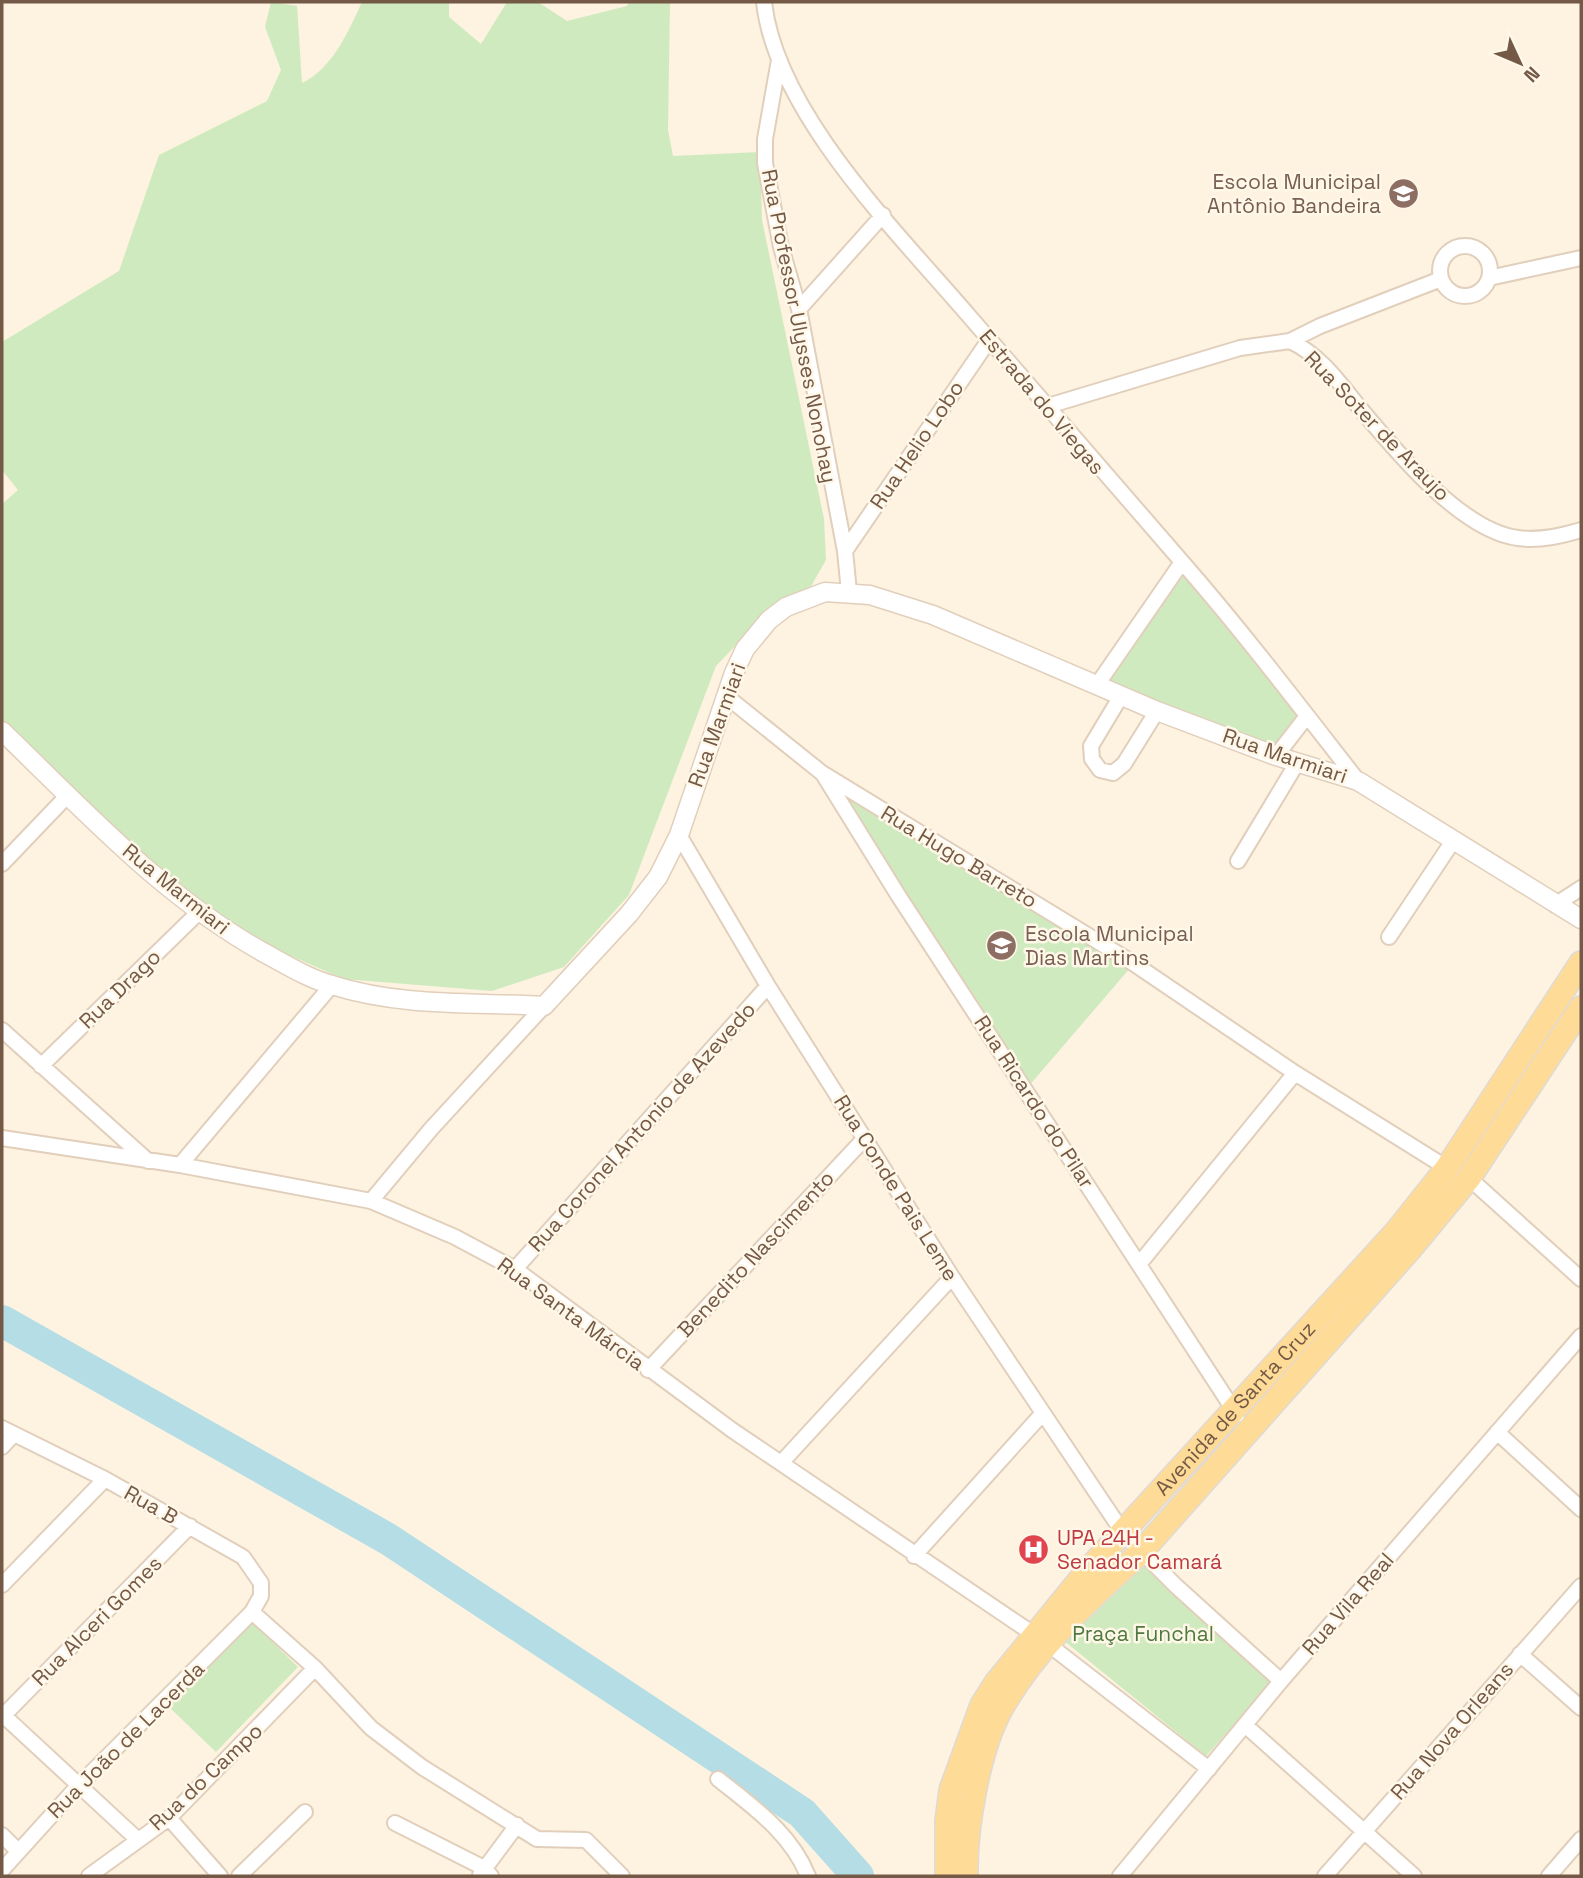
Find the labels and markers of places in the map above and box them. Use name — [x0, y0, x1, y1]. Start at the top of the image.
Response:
place label: Escola Municipal Antônio Bandeira — [1207, 168, 1381, 219]
school or university icon: Escola Municipal Antônio Bandeira — [1387, 177, 1421, 211]
place label: Escola Municipal Dias Martins — [1025, 920, 1194, 971]
school or university icon: Escola Municipal Dias Martins — [985, 929, 1019, 963]
place label: UPA 24H - Senador Camará — [1057, 1524, 1222, 1575]
hospital icon: UPA 24H - Senador Camará — [1017, 1533, 1051, 1567]

